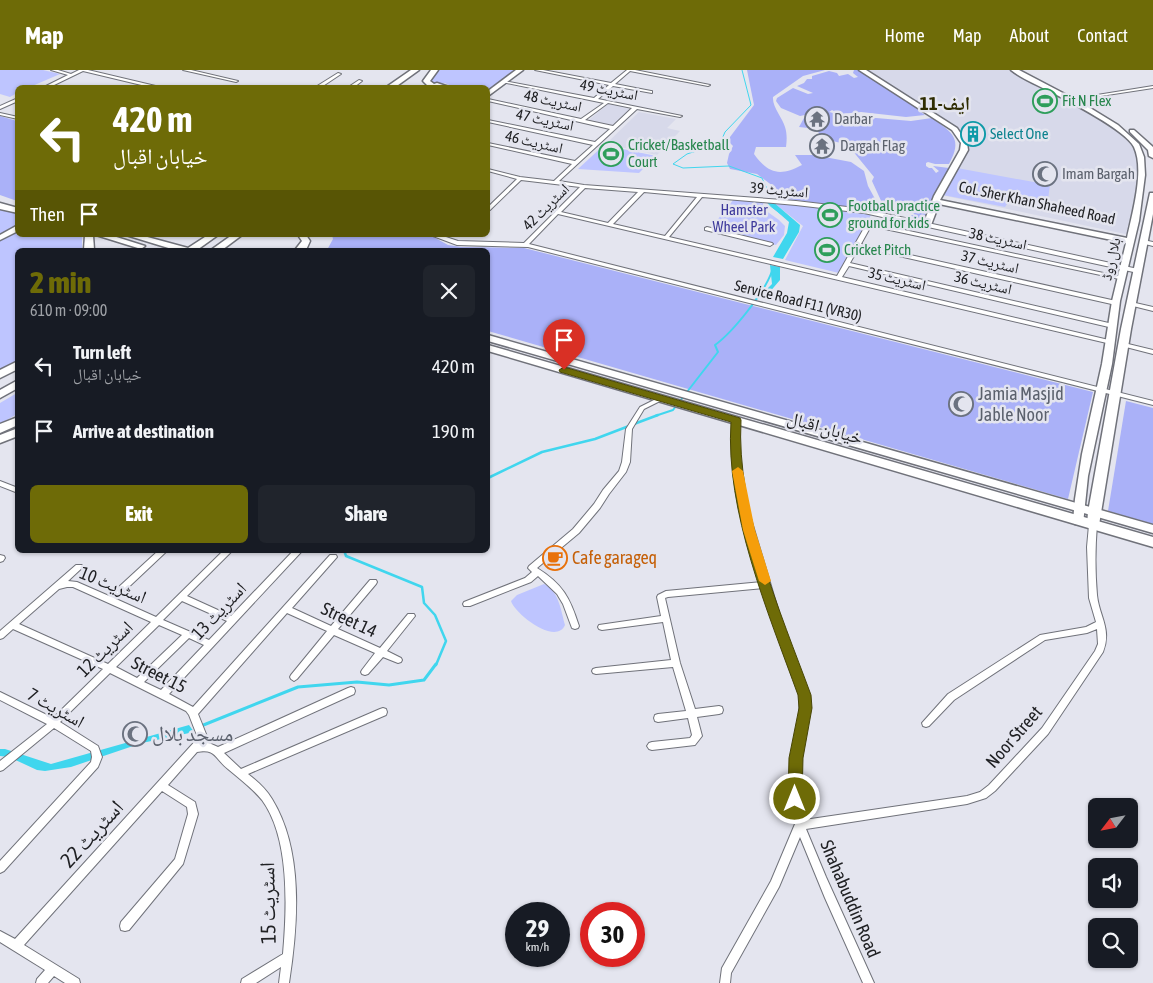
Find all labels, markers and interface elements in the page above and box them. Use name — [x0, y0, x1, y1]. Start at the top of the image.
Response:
text: Map — [25, 22, 64, 49]
text: Home — [885, 25, 925, 46]
text: Map — [953, 25, 982, 46]
text: About — [1010, 25, 1049, 46]
text: Contact — [1077, 25, 1128, 46]
street label: اسٹریٹ 49 — [579, 76, 639, 104]
street label: اسٹریٹ 48 — [523, 86, 583, 116]
sports icon: Fit N Flex — [1032, 88, 1058, 114]
district label: ایف-11 — [920, 92, 970, 115]
place label: Fit N Flex — [1062, 92, 1111, 109]
text: 420 m — [113, 99, 192, 139]
icon: left — [30, 105, 95, 170]
street label: اسٹریٹ 47 — [515, 105, 575, 135]
temple icon: Darbar — [804, 106, 830, 132]
place label: Darbar — [834, 110, 873, 127]
building icon: Select One — [960, 121, 986, 147]
place label: Select One — [990, 125, 1049, 142]
street label: اسٹریٹ 46 — [503, 127, 565, 157]
temple icon: Dargah Flag — [809, 133, 835, 159]
place label: Cricket/Basketball Court — [628, 136, 730, 170]
place label: Dargah Flag — [840, 137, 906, 154]
sports icon: Cricket/Basketball Court — [598, 141, 624, 167]
text: خیابان اقبال — [113, 143, 208, 169]
mosque icon: Imam Bargah — [1032, 161, 1058, 187]
place label: Imam Bargah — [1062, 165, 1135, 182]
street label: اسٹریٹ 39 — [749, 178, 809, 202]
street label: Col. Sher Khan Shaheed Road — [957, 178, 1117, 227]
street label: اسٹریٹ 42 — [519, 180, 573, 234]
place label: Football practice ground for kids — [848, 197, 940, 231]
icon: arrive — [75, 200, 103, 228]
park label: Hamster Wheel Park — [713, 201, 776, 235]
sports icon: Football practice ground for kids — [817, 202, 843, 228]
text: Then — [30, 203, 65, 225]
street label: اسٹریٹ 38 — [968, 224, 1028, 254]
street label: ہلال روڈ — [1097, 236, 1126, 282]
sports icon: Cricket Pitch — [814, 237, 840, 263]
place label: Cricket Pitch — [844, 241, 911, 258]
street label: اسٹریٹ 37 — [959, 247, 1021, 277]
street label: اسٹریٹ 35 — [866, 264, 928, 294]
text: 2 min — [30, 265, 91, 299]
button: close — [423, 265, 475, 317]
street label: اسٹریٹ 36 — [952, 268, 1014, 298]
street label: Service Road F11 (VR30) — [733, 276, 864, 325]
text: 610 m · 09:00 — [30, 301, 107, 319]
pin — [543, 319, 585, 370]
icon: arrive — [550, 326, 578, 354]
text: Turn left — [73, 341, 131, 363]
icon: left — [30, 352, 58, 380]
text: 420 m — [432, 355, 475, 377]
text: خیابان اقبال — [73, 365, 142, 383]
place label: Jamia Masjid Jable Noor — [978, 383, 1064, 425]
mosque icon: Jamia Masjid Jable Noor — [948, 391, 974, 417]
street label: خیابان اقبال — [785, 407, 865, 449]
icon: arrive — [30, 417, 58, 445]
text: Arrive at destination — [73, 420, 214, 442]
text: 190 m — [432, 420, 475, 442]
button: Exit — [30, 485, 248, 543]
button: Share — [258, 485, 475, 543]
cafe icon: Cafe garageq — [542, 545, 568, 571]
place label: Cafe garageq — [572, 547, 657, 568]
street label: اسٹریٹ 10 — [77, 562, 150, 608]
street label: اسٹریٹ 13 — [187, 578, 250, 644]
street label: Street 14 — [318, 598, 380, 642]
street label: اسٹریٹ 12 — [72, 616, 137, 681]
street label: Street 15 — [128, 652, 190, 697]
street label: اسٹریٹ 7 — [24, 683, 88, 732]
street label: Noor Street — [981, 702, 1046, 772]
mosque icon: مسجد بلال — [122, 721, 148, 747]
place label: مسجد بلال — [152, 721, 233, 746]
position arrow — [768, 772, 820, 824]
street label: اسٹریٹ 22 — [55, 795, 128, 872]
north arrow — [1088, 798, 1138, 848]
map controls — [1088, 798, 1138, 968]
street label: Shahabuddin Road — [816, 837, 885, 961]
button: sound — [1088, 858, 1138, 908]
street label: اسٹریٹ 15 — [254, 862, 280, 944]
speed limit sign: 30 — [580, 902, 645, 967]
text: 29 — [526, 914, 549, 942]
button: search — [1088, 918, 1138, 968]
text: km/h — [526, 940, 549, 954]

